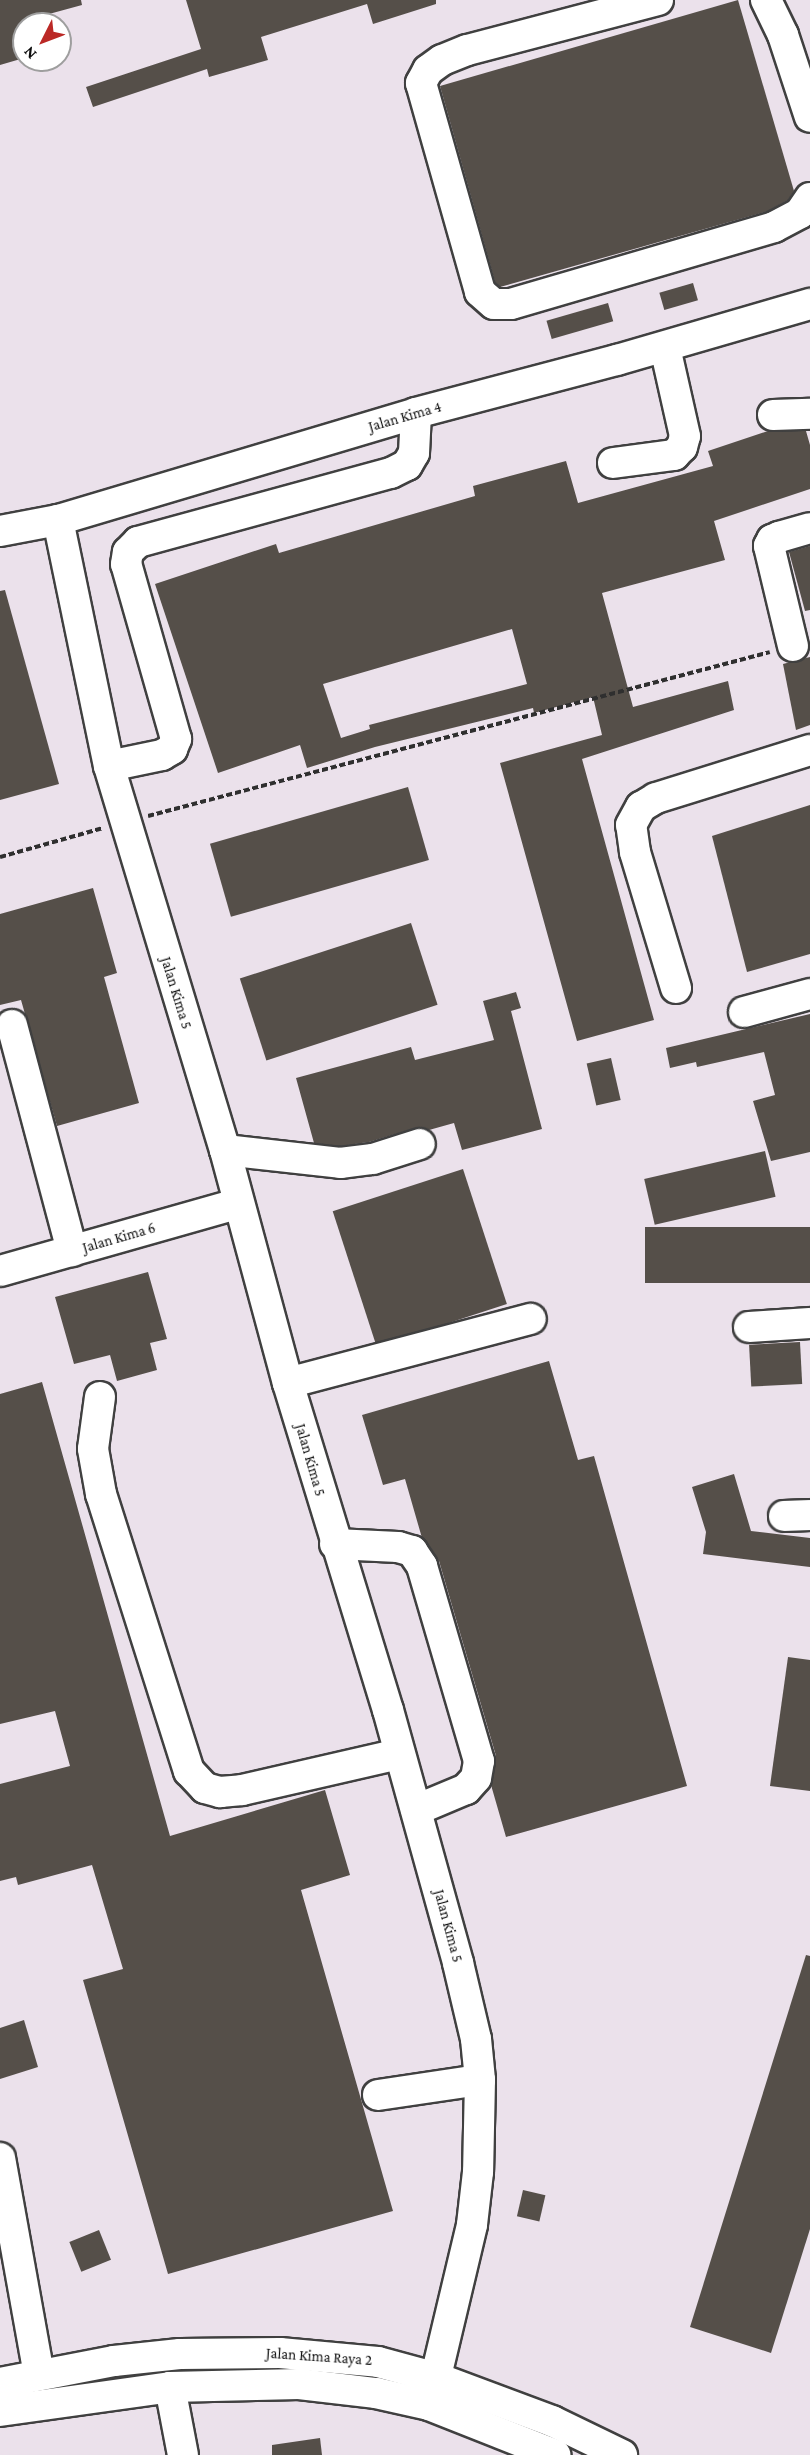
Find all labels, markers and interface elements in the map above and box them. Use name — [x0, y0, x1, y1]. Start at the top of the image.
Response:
north arrow — [12, 12, 72, 72]
text: N — [20, 43, 40, 63]
street label: Jalan Kima 4 — [366, 398, 444, 436]
street label: Jalan Kima 5 — [156, 955, 196, 1031]
street label: Jalan Kima 6 — [80, 1219, 158, 1257]
street label: Jalan Kima 5 — [291, 1422, 329, 1498]
street label: Jalan Kima 5 — [430, 1888, 466, 1964]
street label: Jalan Kima Raya 2 — [265, 2344, 373, 2370]

